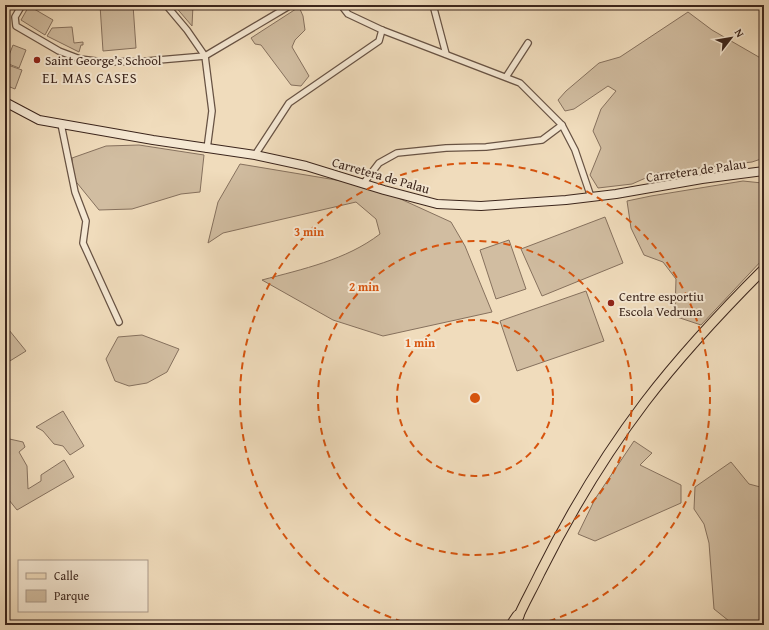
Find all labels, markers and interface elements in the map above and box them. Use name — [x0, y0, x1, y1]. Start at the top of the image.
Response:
north arrow — [711, 18, 751, 58]
text: N — [731, 26, 749, 41]
place label: Saint George’s School — [45, 51, 162, 70]
marker: Saint George’s School — [32, 55, 42, 65]
district label: EL MAS CASES — [42, 68, 138, 88]
street label: Carretera de Palau — [330, 152, 432, 198]
street label: Carretera de Palau — [645, 154, 747, 187]
text: 3 min — [294, 223, 324, 240]
text: 2 min — [349, 278, 379, 295]
place label: Centre esportiu Escola Vedruna — [619, 287, 704, 321]
marker: Centre esportiu Escola Vedruna — [606, 298, 616, 308]
text: 1 min — [405, 334, 435, 351]
centre of rings — [468, 391, 482, 405]
legend — [18, 560, 148, 612]
text: Calle — [54, 567, 79, 584]
text: Parque — [54, 587, 90, 604]

